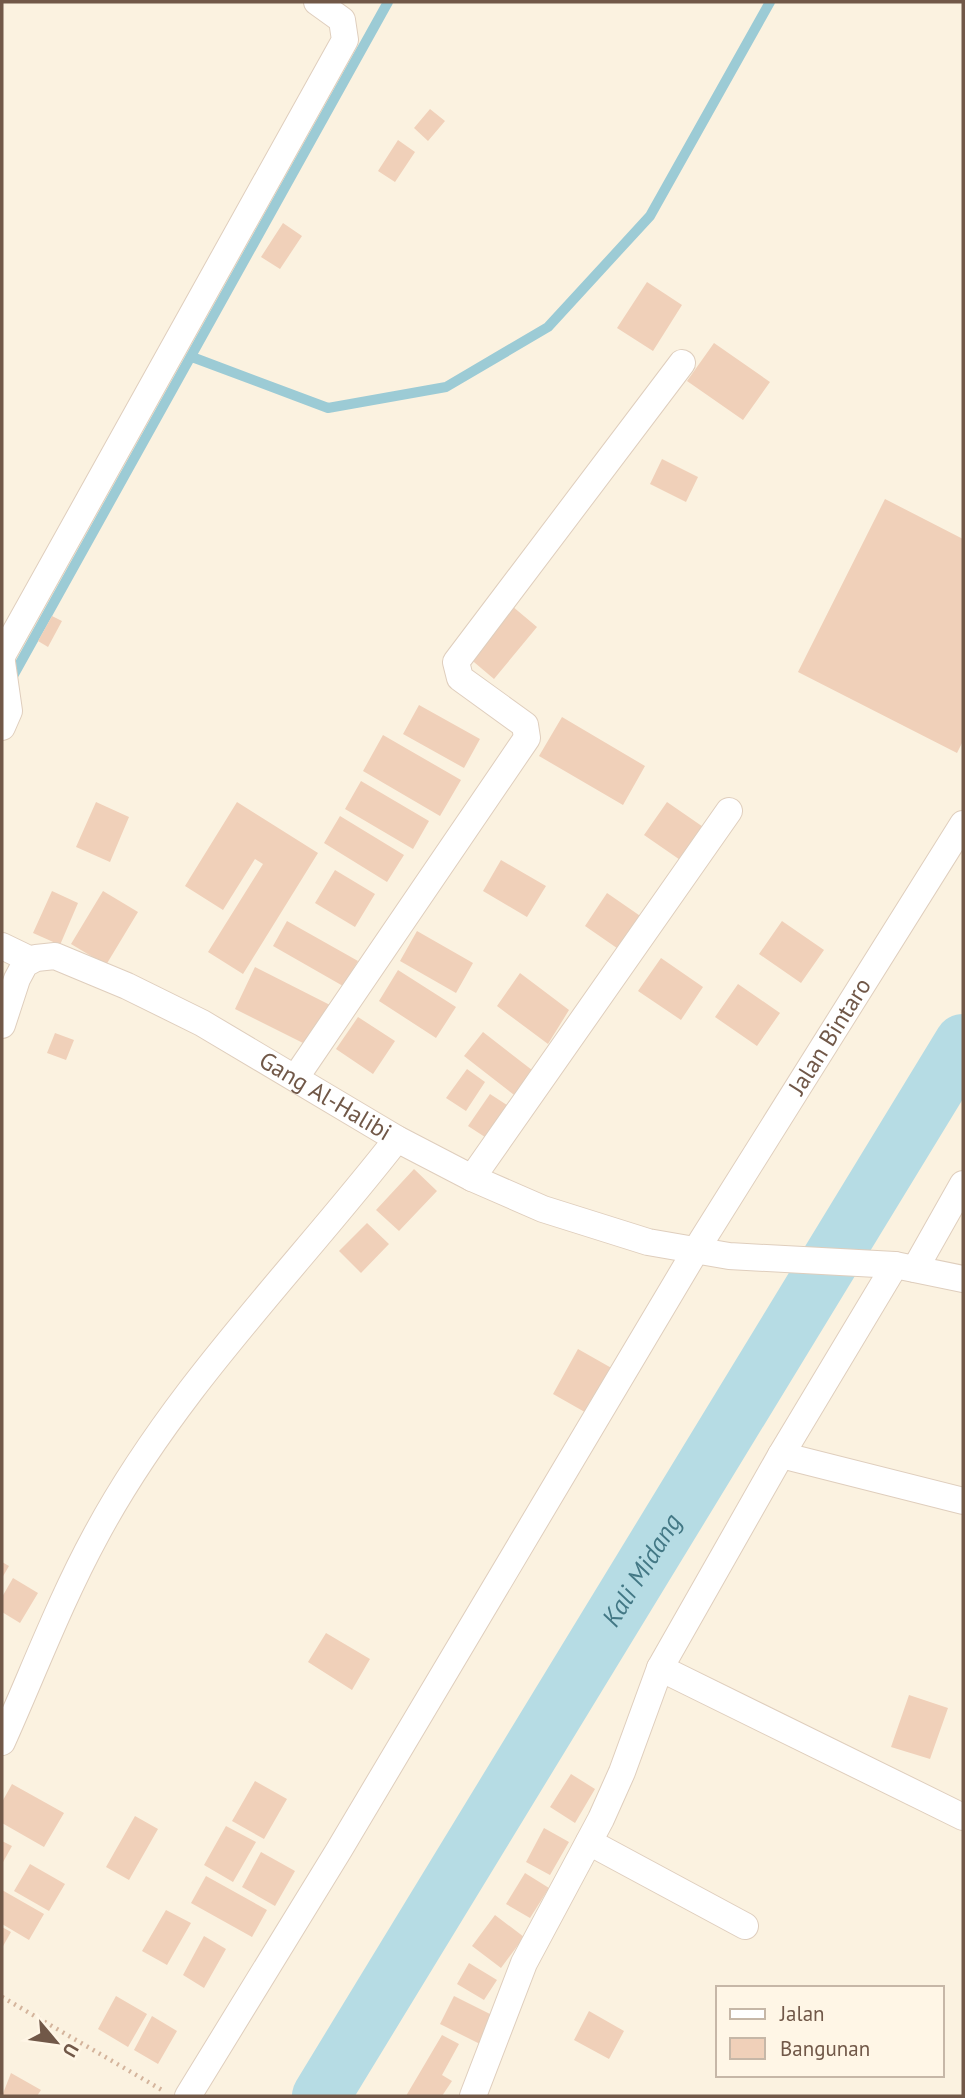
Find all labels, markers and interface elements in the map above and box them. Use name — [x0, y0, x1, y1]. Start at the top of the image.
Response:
street label: Jalan Bintaro — [781, 972, 878, 1101]
street label: Gang Al-Halibi — [254, 1044, 397, 1147]
water label: Kali Midang — [594, 1507, 688, 1632]
legend — [716, 1986, 944, 2077]
text: Jalan — [779, 2000, 825, 2027]
north arrow — [21, 2007, 91, 2077]
text: Bangunan — [780, 2035, 870, 2062]
text: U — [57, 2039, 84, 2061]

